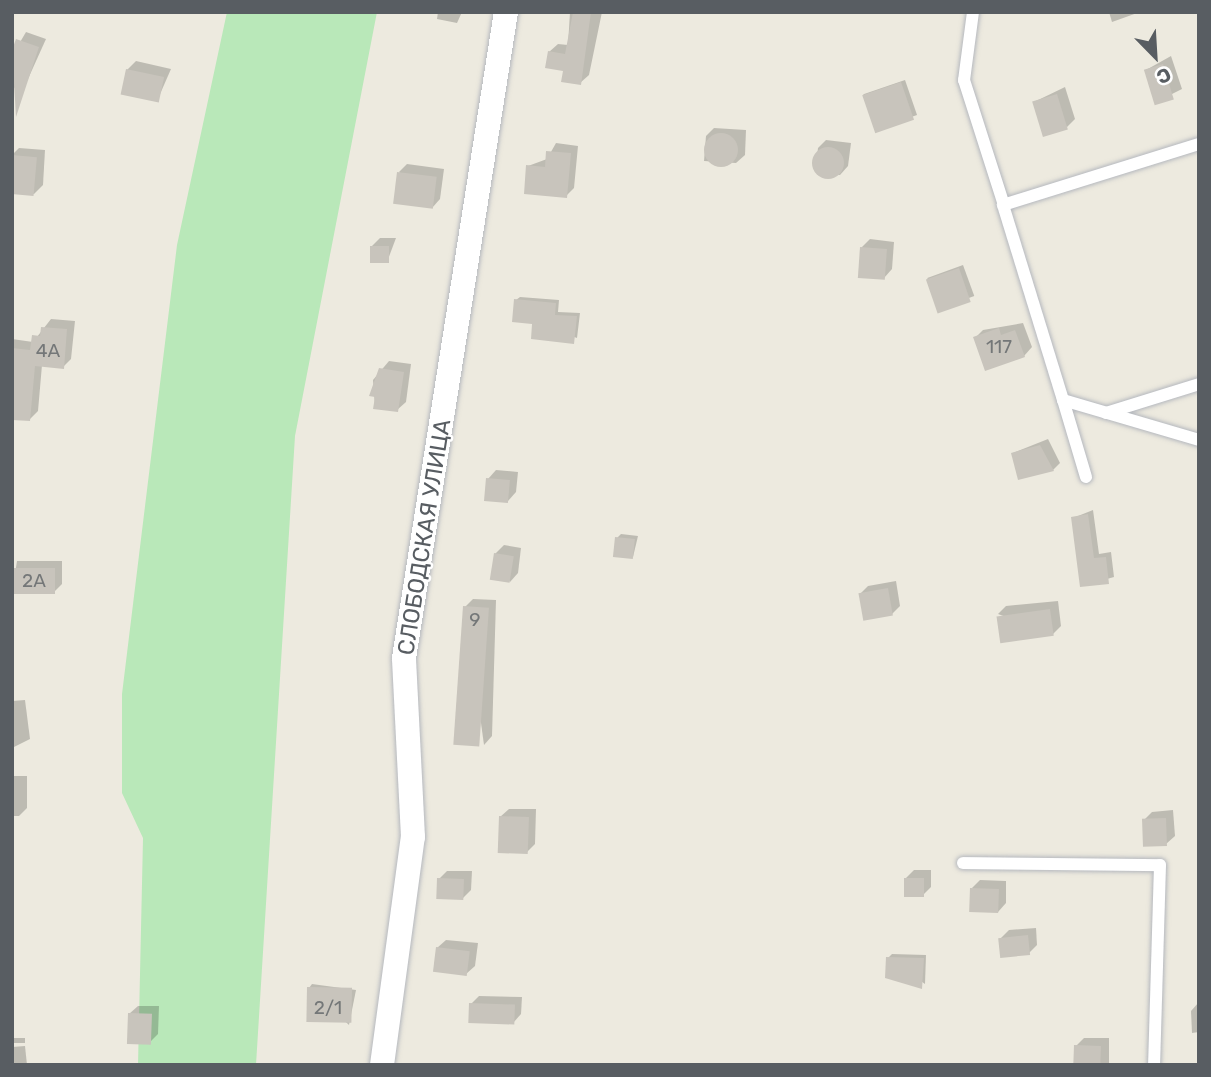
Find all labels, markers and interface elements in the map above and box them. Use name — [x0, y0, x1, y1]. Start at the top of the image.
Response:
north arrow — [1120, 21, 1190, 91]
text: С — [1153, 62, 1175, 89]
house number: 117 — [986, 336, 1012, 358]
house number: 4А — [36, 340, 60, 362]
street label: СЛОБОДСКАЯ УЛИЦА — [392, 417, 456, 657]
house number: 2А — [22, 570, 46, 592]
house number: 9 — [469, 609, 481, 631]
house number: 2/1 — [314, 997, 342, 1019]

